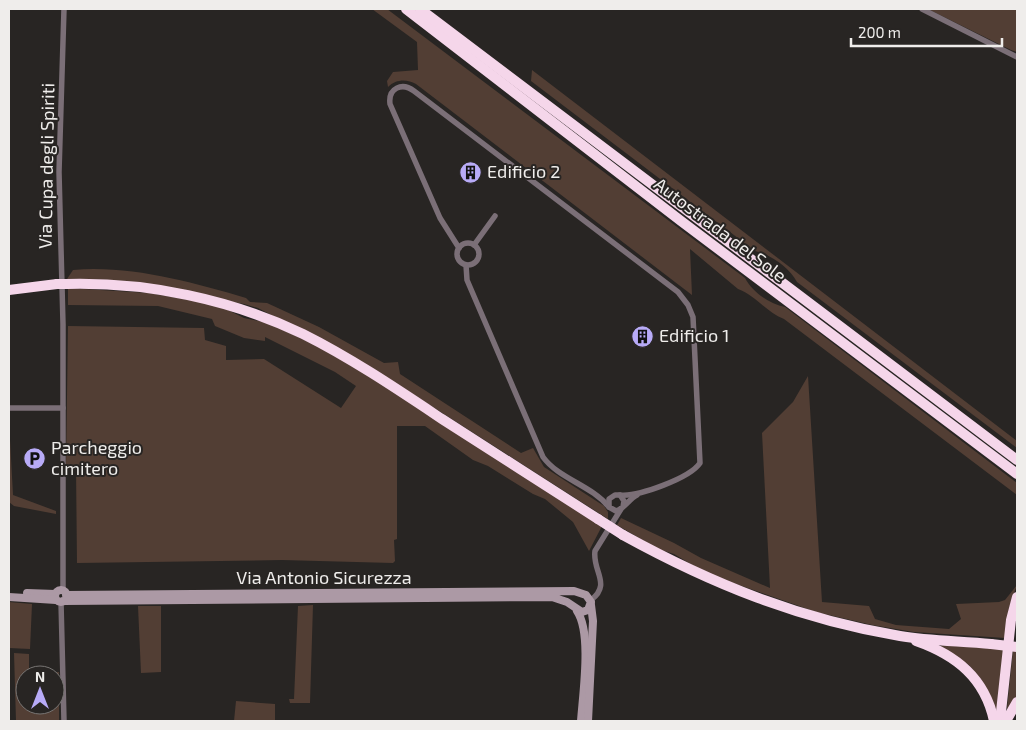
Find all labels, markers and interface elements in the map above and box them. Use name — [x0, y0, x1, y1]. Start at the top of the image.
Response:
scale bar — [851, 15, 1002, 47]
text: 200 m — [858, 23, 901, 41]
street label: Via Cupa degli Spiriti — [34, 83, 58, 249]
building icon: Edificio 2 — [459, 160, 483, 184]
place label: Edificio 2 — [487, 160, 560, 182]
street label: Autostrada del Sole — [650, 172, 791, 286]
building icon: Edificio 1 — [631, 324, 655, 348]
place label: Edificio 1 — [659, 324, 729, 346]
place label: Parcheggio cimitero — [51, 436, 142, 479]
parking icon: Parcheggio cimitero — [23, 446, 47, 470]
street label: Via Antonio Sicurezza — [236, 566, 412, 588]
north arrow — [15, 665, 65, 715]
text: N — [35, 668, 45, 685]

